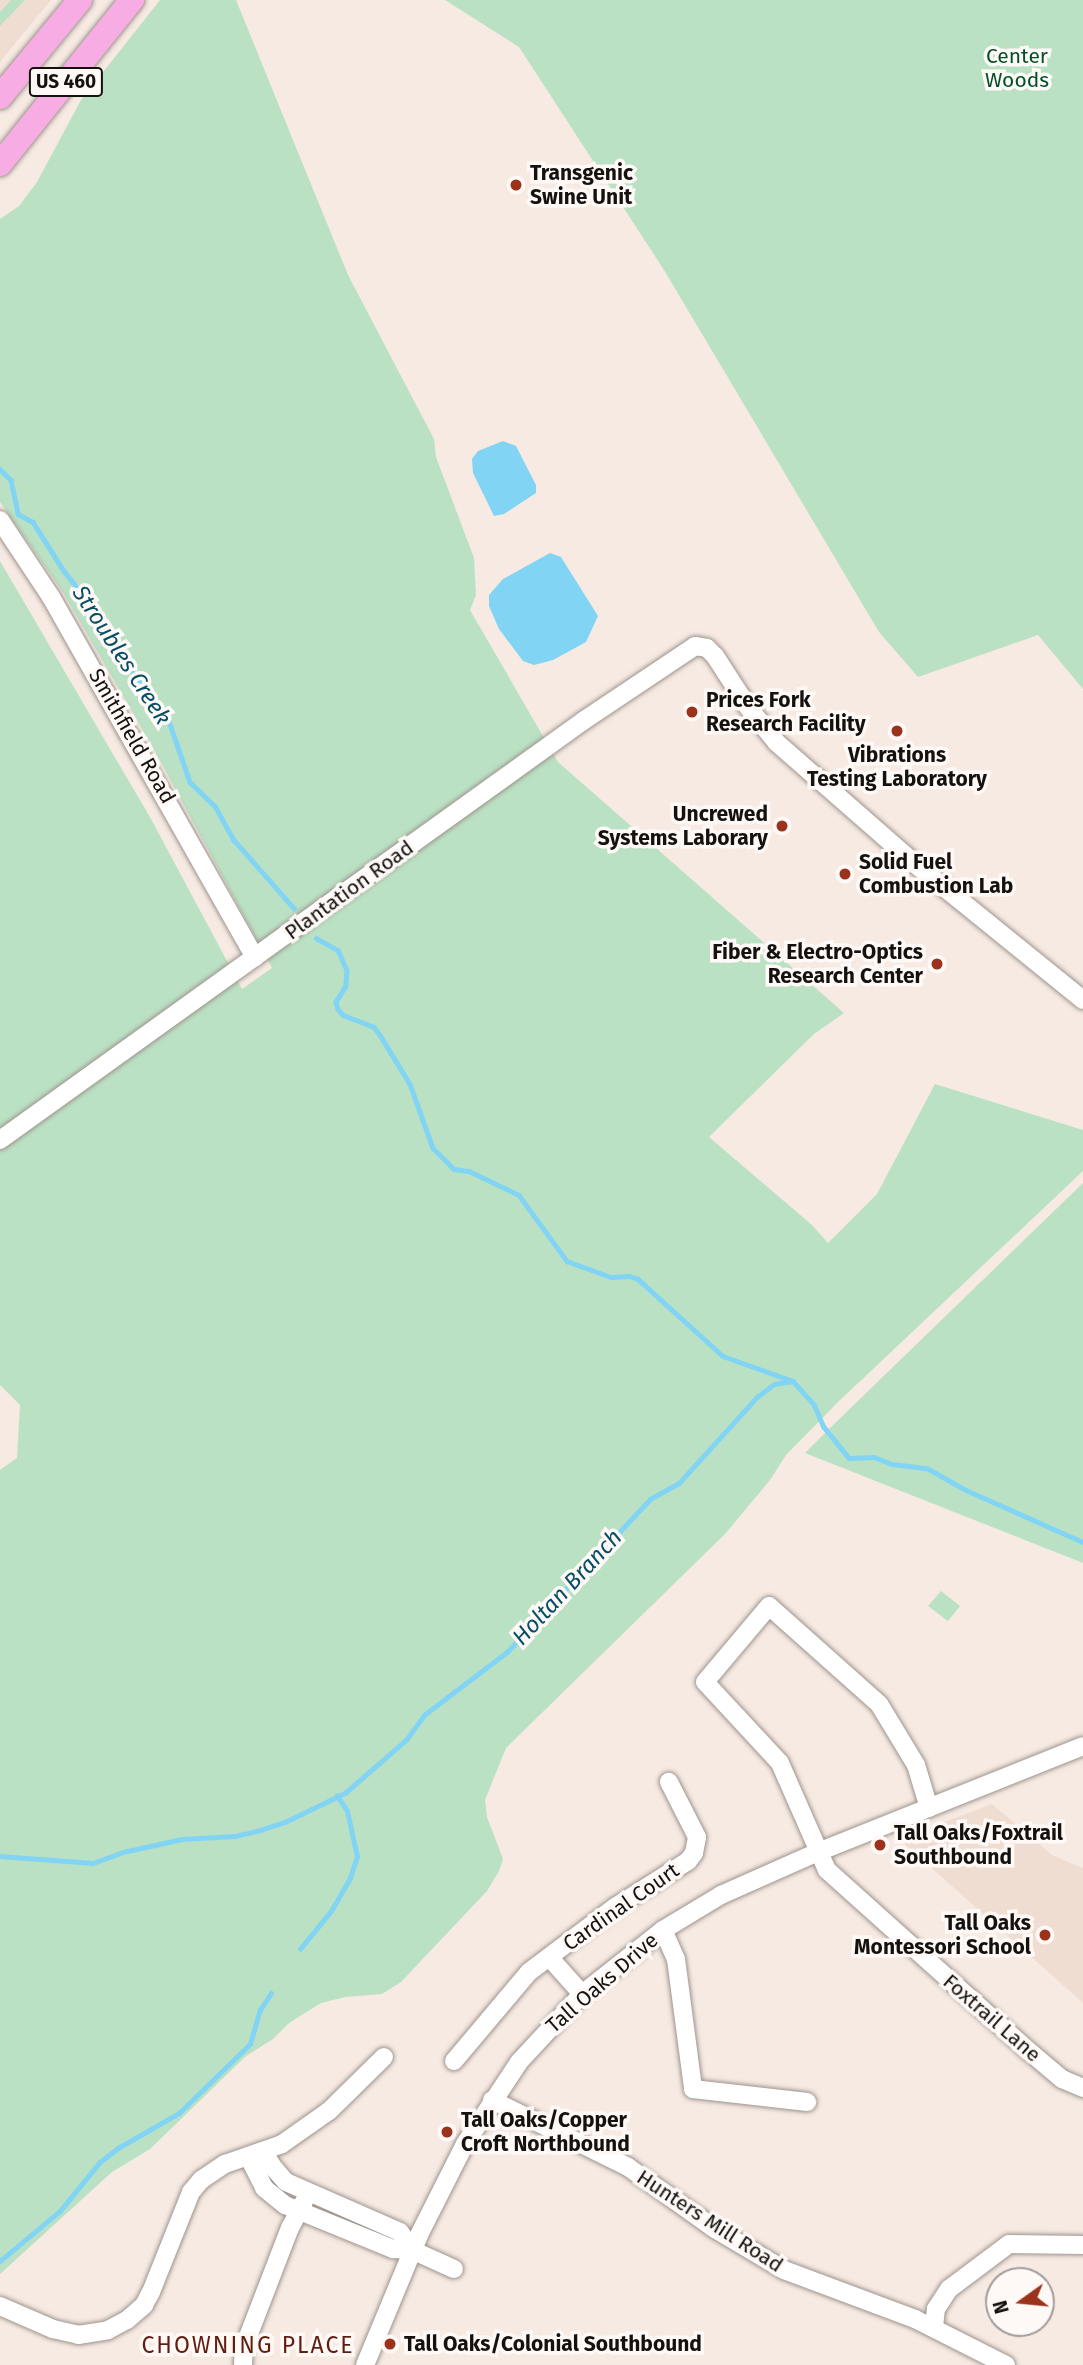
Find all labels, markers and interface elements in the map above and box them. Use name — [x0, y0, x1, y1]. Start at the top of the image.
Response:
park label: Center Woods — [985, 43, 1049, 93]
road number: US 460 — [28, 66, 104, 97]
place label: Transgenic Swine Unit — [530, 160, 633, 210]
marker: Transgenic Swine Unit — [508, 177, 524, 193]
water label: Stroubles Creek — [67, 580, 177, 730]
street label: Smithfield Road — [83, 664, 181, 808]
place label: Prices Fork Research Facility — [706, 687, 866, 737]
marker: Prices Fork Research Facility — [684, 704, 700, 720]
marker: Vibrations Testing Laboratory — [889, 723, 905, 739]
place label: Vibrations Testing Laboratory — [807, 742, 987, 792]
place label: Uncrewed Systems Laborary — [598, 801, 768, 851]
marker: Uncrewed Systems Laborary — [774, 818, 790, 834]
street label: Plantation Road — [280, 835, 418, 945]
place label: Solid Fuel Combustion Lab — [859, 849, 1013, 899]
marker: Solid Fuel Combustion Lab — [837, 866, 853, 882]
place label: Fiber & Electro-Optics Research Center — [712, 939, 923, 989]
marker: Fiber & Electro-Optics Research Center — [929, 956, 945, 972]
water label: Holtan Branch — [506, 1523, 628, 1651]
place label: Tall Oaks/Foxtrail Southbound — [894, 1820, 1063, 1870]
marker: Tall Oaks/Foxtrail Southbound — [872, 1837, 888, 1853]
street label: Cardinal Court — [558, 1858, 684, 1956]
place label: Tall Oaks Montessori School — [854, 1910, 1031, 1960]
marker: Tall Oaks Montessori School — [1037, 1927, 1053, 1943]
street label: Tall Oaks Drive — [541, 1928, 663, 2038]
street label: Foxtrail Lane — [938, 1969, 1046, 2067]
place label: Tall Oaks/Copper Croft Northbound — [461, 2107, 630, 2157]
marker: Tall Oaks/Copper Croft Northbound — [439, 2124, 455, 2140]
street label: Hunters Mill Road — [632, 2164, 788, 2278]
north arrow — [985, 2267, 1055, 2337]
text: N — [988, 2298, 1014, 2316]
district label: CHOWNING PLACE — [143, 2331, 353, 2359]
place label: Tall Oaks/Colonial Southbound — [404, 2331, 702, 2357]
marker: Tall Oaks/Colonial Southbound — [382, 2336, 398, 2352]

